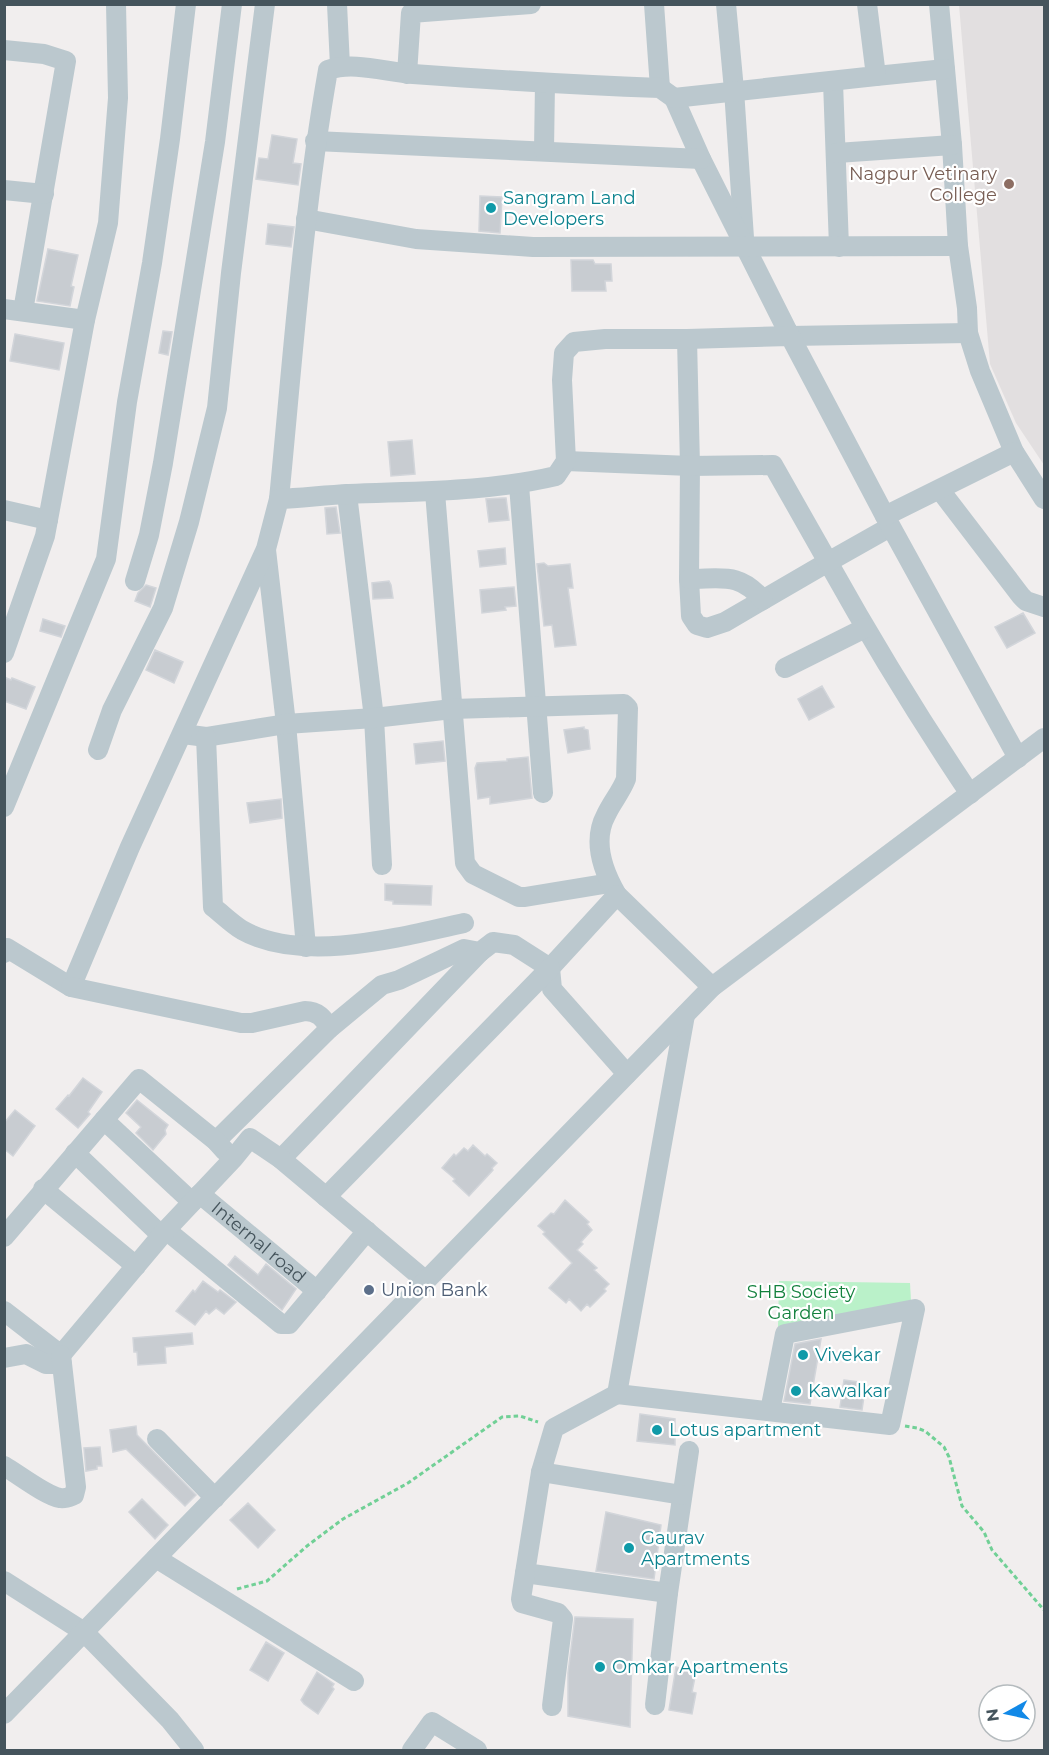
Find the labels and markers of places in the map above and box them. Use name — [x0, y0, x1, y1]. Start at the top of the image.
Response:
place label: Nagpur Vetinary College — [849, 163, 997, 206]
marker: Nagpur Vetinary College — [1002, 177, 1016, 191]
place label: Sangram Land Developers — [503, 187, 636, 230]
marker: Sangram Land Developers — [484, 201, 498, 215]
place label: Union Bank — [381, 1279, 488, 1301]
marker: Union Bank — [362, 1283, 376, 1297]
place label: Vivekar — [815, 1344, 881, 1366]
marker: Vivekar — [796, 1348, 810, 1362]
place label: Kawalkar — [808, 1380, 890, 1402]
marker: Kawalkar — [789, 1384, 803, 1398]
place label: Lotus apartment — [669, 1419, 821, 1441]
marker: Lotus apartment — [650, 1423, 664, 1437]
place label: Gaurav Apartments — [641, 1527, 750, 1570]
marker: Gaurav Apartments — [622, 1541, 636, 1555]
place label: Omkar Apartments — [612, 1656, 788, 1678]
marker: Omkar Apartments — [593, 1660, 607, 1674]

